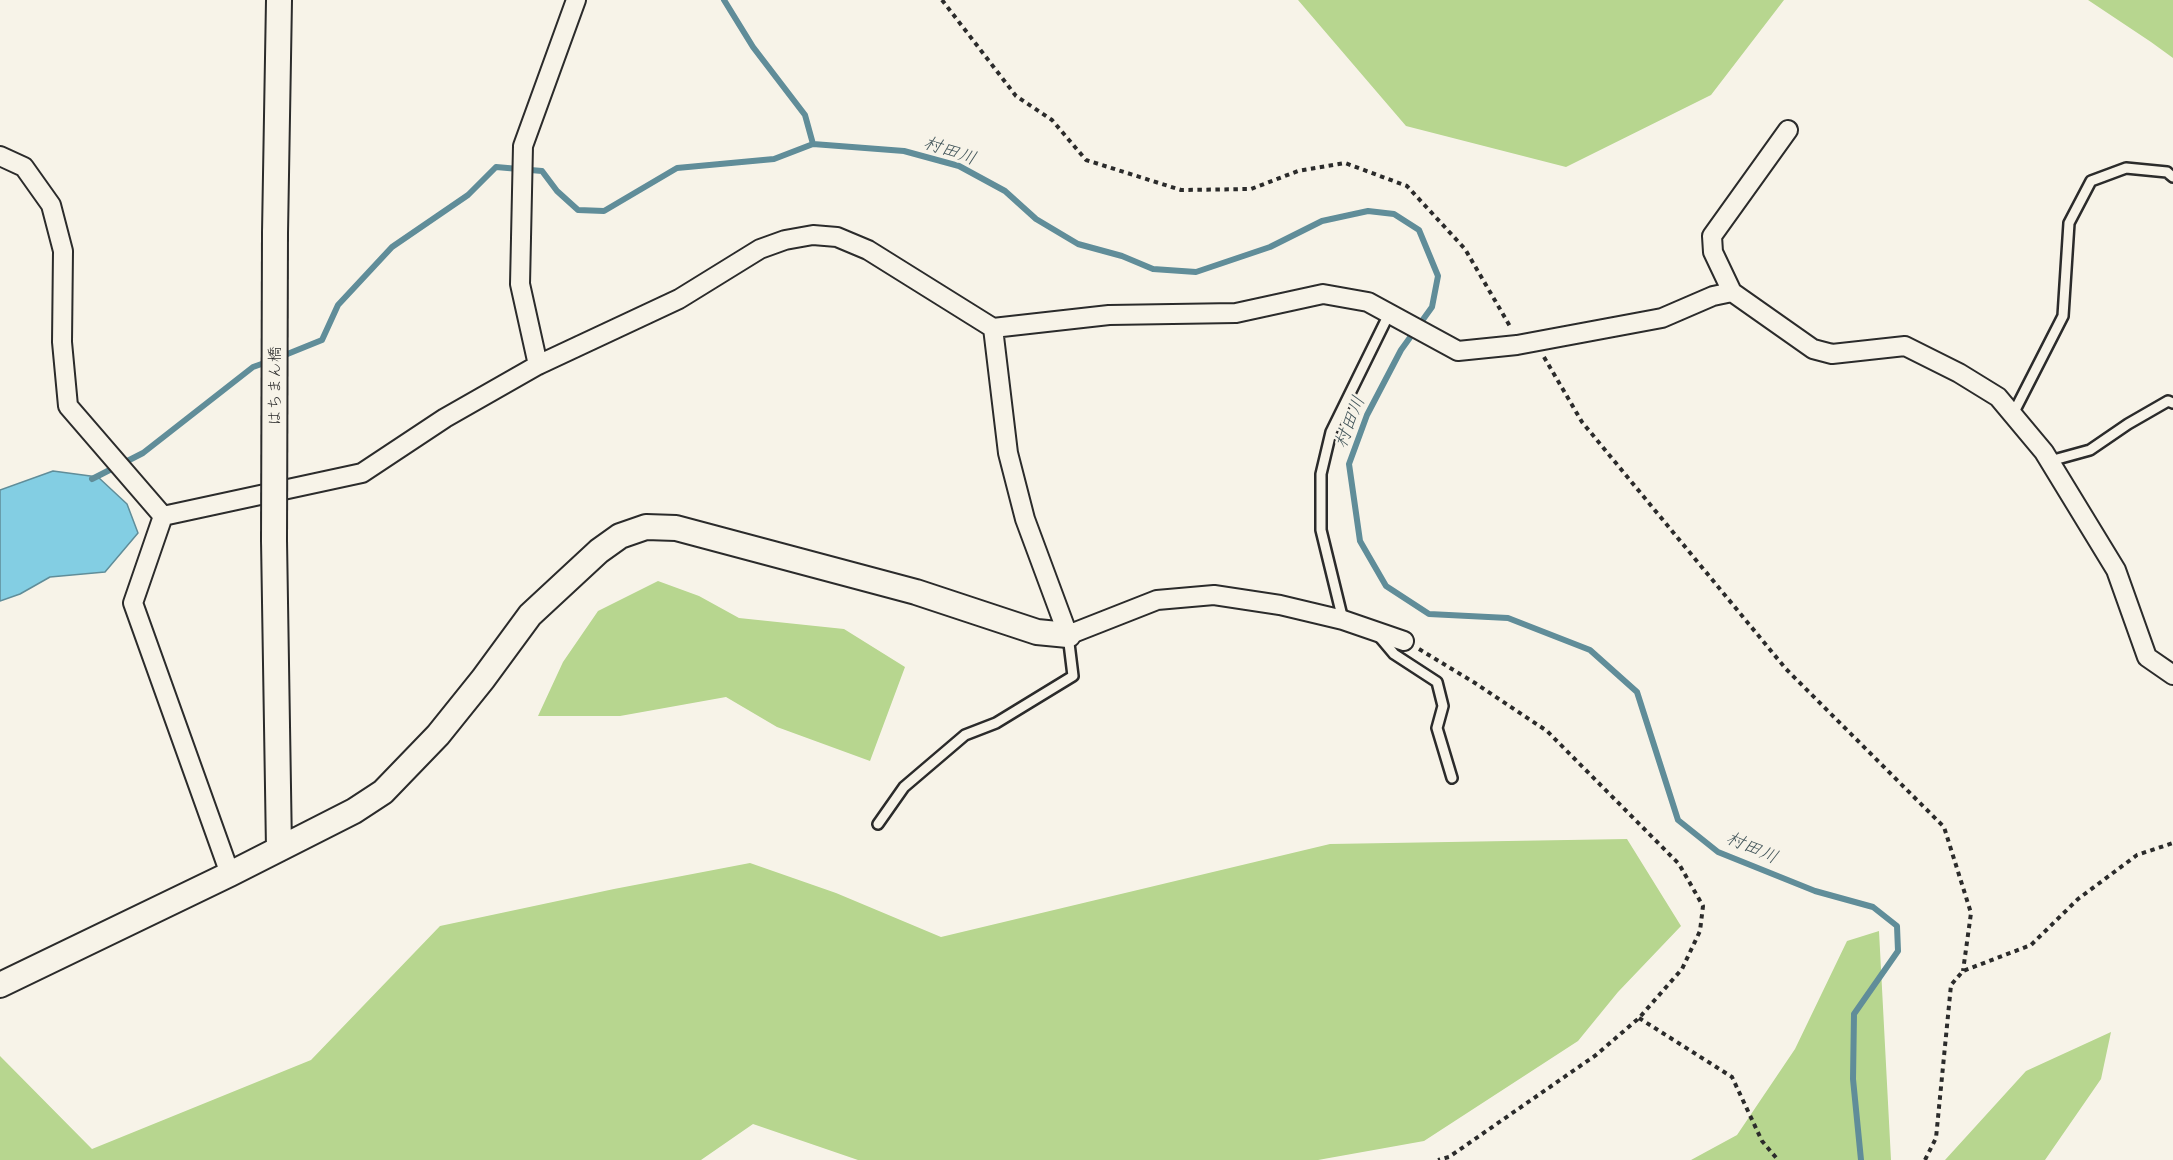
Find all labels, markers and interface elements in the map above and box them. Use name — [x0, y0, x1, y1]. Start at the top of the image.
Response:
water label: 村田川 — [921, 132, 979, 170]
street label: はちまん橋 — [265, 346, 285, 426]
water label: 村田川 — [1330, 393, 1370, 451]
water label: 村田川 — [1723, 827, 1781, 869]

